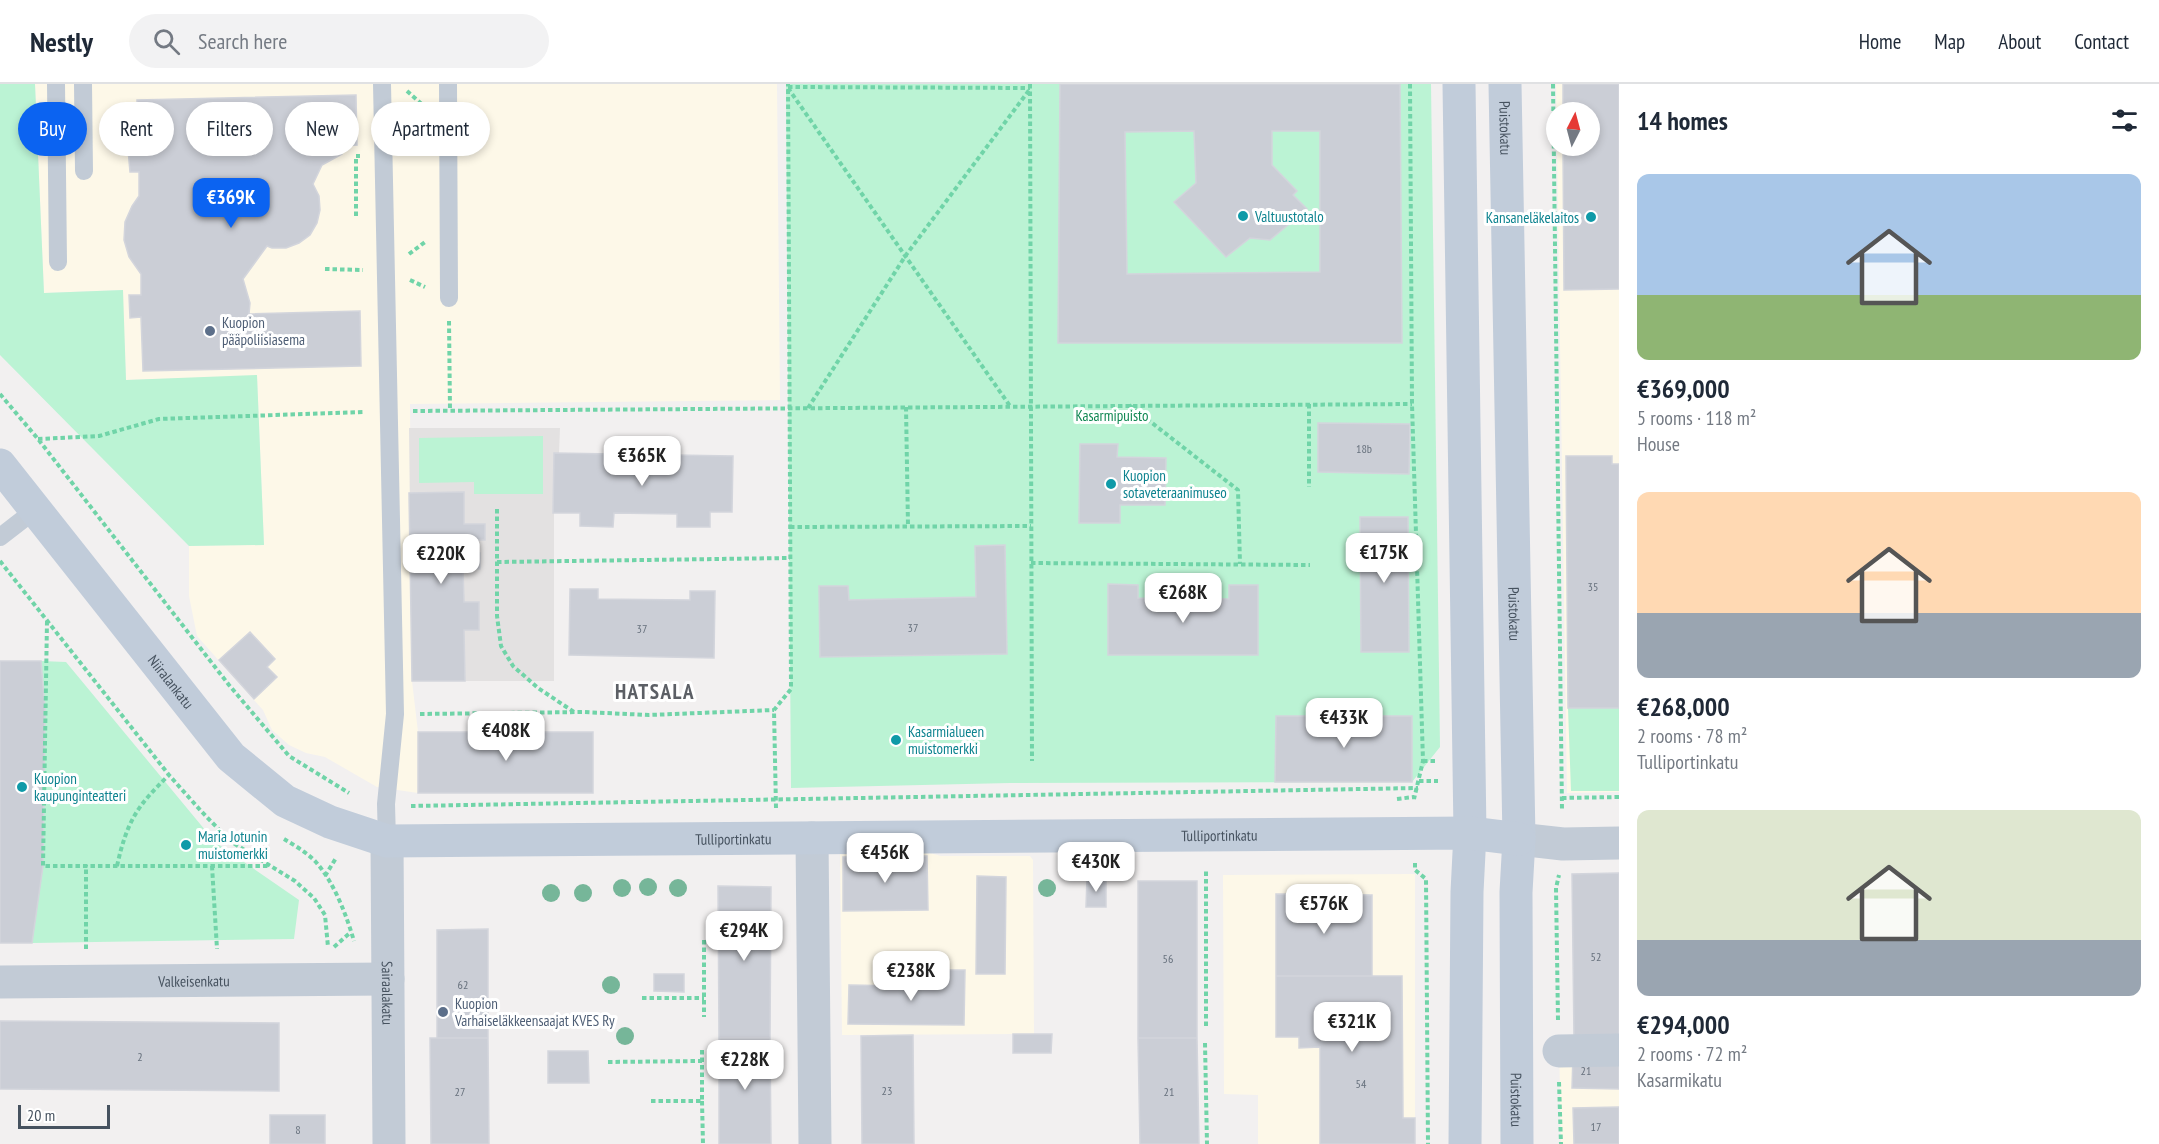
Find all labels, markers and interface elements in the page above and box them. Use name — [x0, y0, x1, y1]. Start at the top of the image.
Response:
search box — [129, 14, 549, 68]
text: Nestly — [30, 23, 93, 60]
icon: search — [150, 25, 183, 58]
text: Search here — [198, 27, 287, 55]
text: Home — [1859, 28, 1901, 55]
text: Map — [1934, 28, 1965, 55]
text: About — [1998, 28, 2041, 55]
text: Contact — [2074, 28, 2129, 55]
street label: Puistokatu — [1496, 101, 1516, 155]
chip: Buy — [18, 102, 87, 156]
chip: Rent — [99, 102, 174, 156]
chip: Filters — [186, 102, 273, 156]
chip: New — [285, 102, 359, 156]
chip: Apartment — [371, 102, 490, 156]
north arrow — [1546, 102, 1600, 156]
map controls — [1546, 102, 1600, 156]
text: 14 homes — [1637, 104, 1728, 137]
icon: filters — [2108, 104, 2141, 137]
pin: €369K — [189, 178, 273, 229]
text: €369K — [207, 184, 255, 210]
place label: Valtuustotalo — [1254, 207, 1324, 226]
place label: Kansaneläkelaitos — [1486, 208, 1579, 227]
marker: Valtuustotalo — [1236, 209, 1250, 223]
marker: Kansaneläkelaitos — [1584, 210, 1598, 224]
icon: home — [1835, 213, 1943, 321]
place label: Kuopion pääpoliisiasema — [222, 313, 305, 349]
marker: Kuopion pääpoliisiasema — [203, 324, 217, 338]
text: €369,000 — [1637, 372, 1730, 405]
text: 5 rooms · 118 m² — [1637, 405, 1756, 431]
park label: Kasarmipuisto — [1075, 406, 1149, 425]
text: House — [1637, 431, 1680, 457]
pin: €365K — [600, 436, 684, 487]
house number: 18b — [1356, 441, 1372, 456]
text: €365K — [618, 442, 666, 468]
place label: Kuopion sotaveteraanimuseo — [1123, 466, 1227, 502]
marker: Kuopion sotaveteraanimuseo — [1104, 477, 1118, 491]
icon: home — [1835, 531, 1943, 639]
pin: €175K — [1342, 533, 1426, 584]
pin: €220K — [399, 534, 483, 585]
text: €175K — [1360, 539, 1408, 565]
text: €220K — [417, 540, 465, 566]
pin: €268K — [1141, 573, 1225, 624]
text: €268K — [1159, 579, 1207, 605]
house number: 35 — [1588, 579, 1598, 594]
street label: Puistokatu — [1505, 587, 1525, 641]
house number: 37 — [908, 620, 918, 635]
house number: 37 — [637, 621, 647, 636]
street label: Niiralankatu — [144, 651, 198, 712]
district label: HATSALA — [615, 678, 695, 705]
text: €268,000 — [1637, 690, 1730, 723]
pin: €433K — [1302, 698, 1386, 749]
text: €433K — [1320, 704, 1368, 730]
pin: €408K — [464, 711, 548, 762]
text: €408K — [482, 717, 530, 743]
place label: Kasarmialueen muistomerkki — [908, 722, 984, 758]
text: 2 rooms · 78 m² — [1637, 723, 1747, 749]
marker: Kasarmialueen muistomerkki — [889, 733, 903, 747]
text: Tulliportinkatu — [1637, 749, 1738, 775]
place label: Kuopion kaupunginteatteri — [34, 769, 126, 805]
marker: Kuopion kaupunginteatteri — [15, 780, 29, 794]
street label: Tulliportinkatu — [1181, 825, 1257, 845]
place label: Maria Jotunin muistomerkki — [198, 827, 268, 863]
street label: Tulliportinkatu — [695, 829, 771, 848]
pin: €456K — [843, 833, 927, 884]
marker: Maria Jotunin muistomerkki — [179, 838, 193, 852]
text: €456K — [861, 839, 909, 865]
pin: €430K — [1054, 842, 1138, 893]
text: €430K — [1072, 848, 1120, 874]
icon: home — [1835, 849, 1943, 957]
pin: €576K — [1282, 884, 1366, 935]
text: €576K — [1300, 890, 1348, 916]
pin: €294K — [702, 911, 786, 962]
text: €294K — [720, 917, 768, 943]
house number: 52 — [1591, 949, 1601, 964]
pin: €238K — [869, 951, 953, 1002]
house number: 56 — [1163, 951, 1173, 966]
text: €238K — [887, 957, 935, 983]
street label: Sairaalakatu — [378, 961, 398, 1025]
street label: Valkeisenkatu — [157, 971, 230, 990]
house number: 62 — [458, 977, 468, 992]
place label: Kuopion Varhaiseläkkeensaajat KVES Ry — [454, 994, 615, 1030]
pin: €321K — [1310, 1002, 1394, 1053]
marker: Kuopion Varhaiseläkkeensaajat KVES Ry — [436, 1005, 450, 1019]
text: €321K — [1328, 1008, 1376, 1034]
text: €294,000 — [1637, 1008, 1730, 1041]
pin: €228K — [703, 1040, 787, 1091]
text: 2 rooms · 72 m² — [1637, 1041, 1747, 1067]
text: €228K — [721, 1046, 769, 1072]
house number: 2 — [137, 1049, 143, 1064]
house number: 21 — [1581, 1063, 1591, 1078]
text: Kasarmikatu — [1637, 1067, 1722, 1093]
street label: Puistokatu — [1507, 1073, 1526, 1127]
house number: 54 — [1356, 1076, 1367, 1091]
house number: 23 — [882, 1083, 892, 1098]
house number: 27 — [455, 1084, 465, 1099]
house number: 21 — [1164, 1084, 1174, 1099]
scale bar — [18, 1102, 110, 1130]
text: 20 m — [27, 1105, 55, 1125]
house number: 17 — [1591, 1119, 1601, 1134]
house number: 8 — [295, 1122, 301, 1137]

